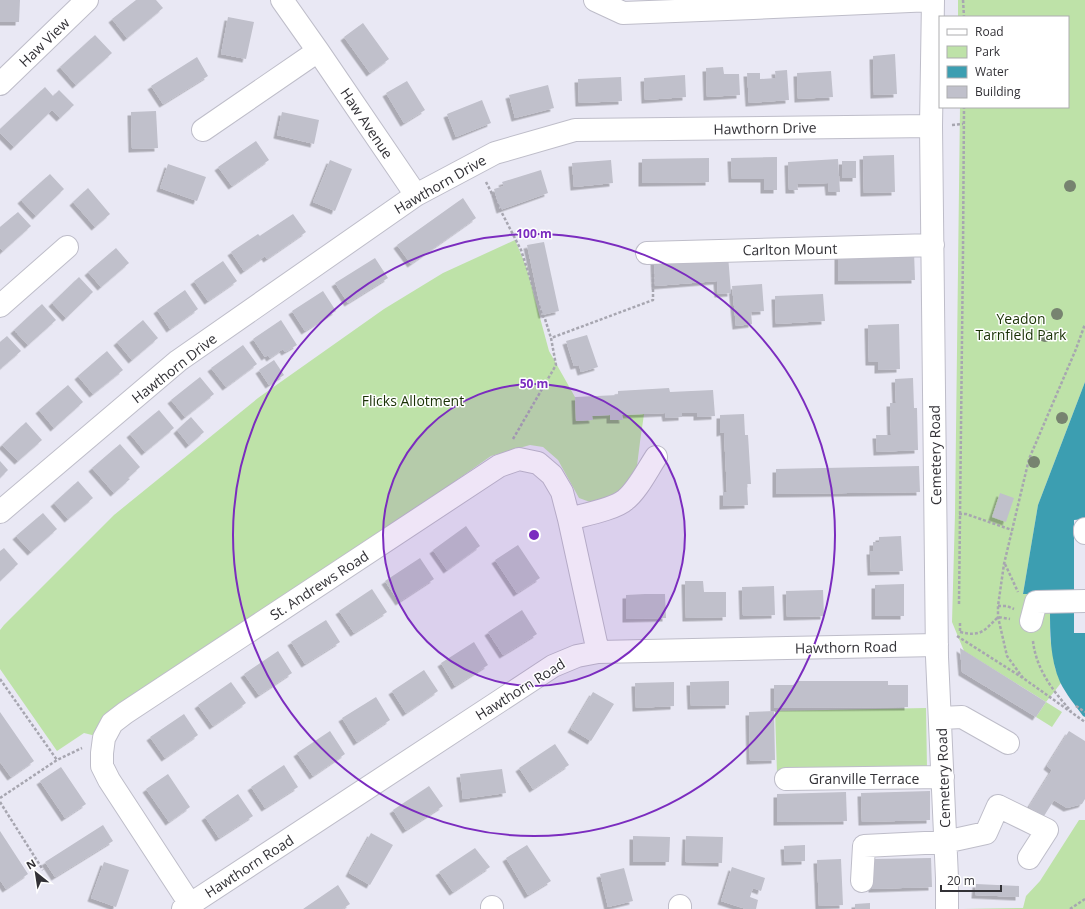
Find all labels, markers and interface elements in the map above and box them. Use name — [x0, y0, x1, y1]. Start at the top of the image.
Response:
street label: Haw View — [15, 13, 73, 71]
legend — [939, 16, 1069, 108]
text: Road — [975, 23, 1004, 40]
text: Park — [975, 43, 1001, 60]
text: Water — [975, 63, 1009, 80]
text: Building — [975, 83, 1021, 100]
street label: Haw Avenue — [336, 84, 398, 162]
street label: Hawthorn Drive — [713, 118, 817, 138]
street label: Hawthorn Drive — [391, 150, 490, 218]
text: 100 m — [516, 225, 552, 242]
street label: Carlton Mount — [743, 239, 837, 259]
park label: Yeadon Tarnfield Park — [976, 309, 1067, 344]
street label: Hawthorn Drive — [128, 329, 221, 407]
text: 50 m — [520, 375, 548, 392]
park label: Flicks Allotment — [362, 391, 464, 410]
street label: Cemetery Road — [925, 405, 945, 505]
centre of rings — [527, 528, 541, 542]
street label: St. Andrews Road — [266, 546, 372, 624]
street label: Hawthorn Road — [795, 637, 897, 657]
street label: Hawthorn Road — [472, 654, 568, 724]
street label: Cemetery Road — [932, 728, 954, 828]
street label: Granville Terrace — [809, 769, 919, 788]
street label: Hawthorn Road — [201, 830, 297, 902]
north arrow — [16, 853, 56, 893]
text: N — [23, 855, 38, 873]
scale bar — [941, 867, 1001, 893]
text: 20 m — [947, 872, 975, 889]

